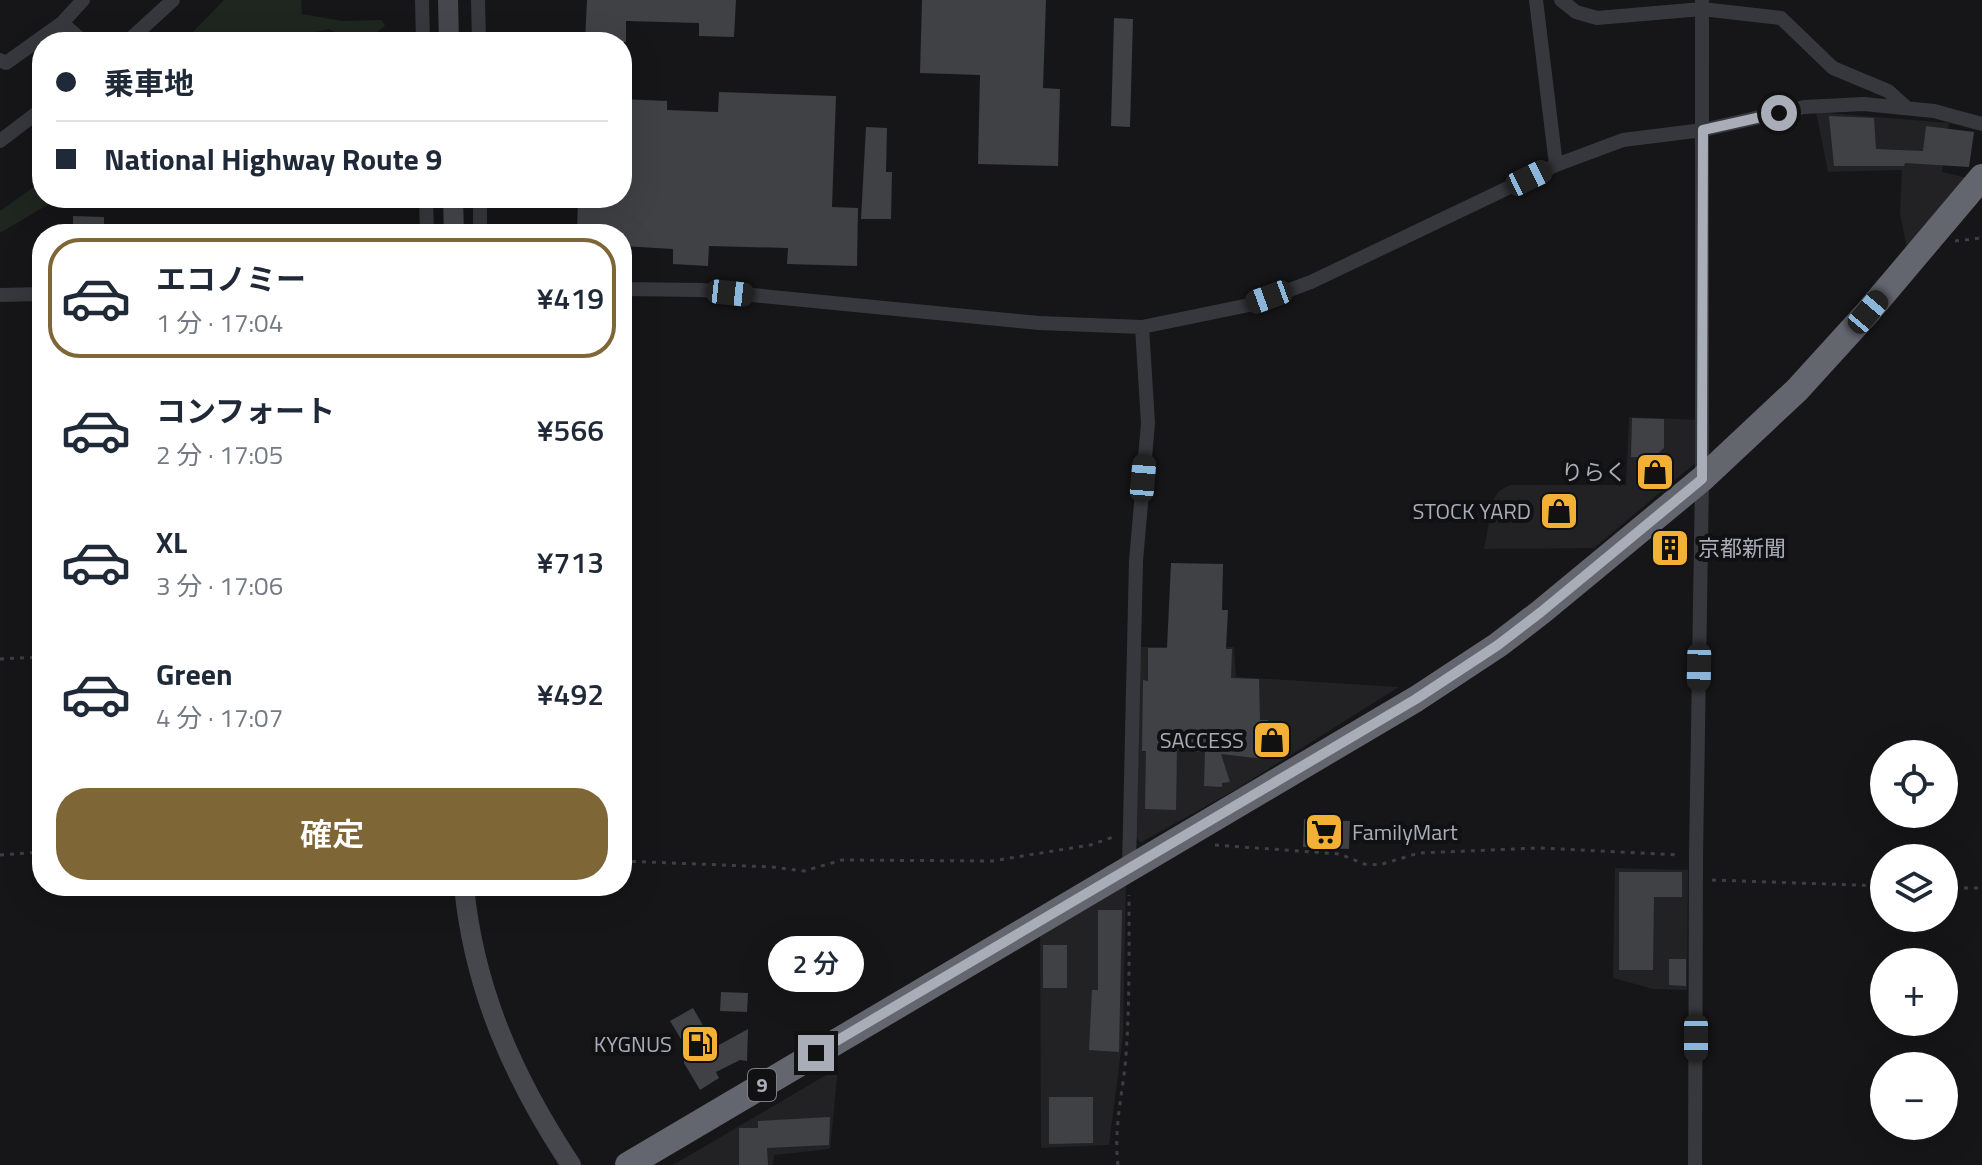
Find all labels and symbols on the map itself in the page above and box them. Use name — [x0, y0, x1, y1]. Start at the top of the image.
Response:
route start — [1761, 95, 1797, 131]
car — [1502, 157, 1556, 199]
car — [1242, 278, 1296, 316]
car — [705, 279, 755, 307]
car — [1843, 286, 1893, 338]
shop icon: りらく — [1634, 451, 1676, 493]
car — [1129, 453, 1157, 503]
place label: りらく — [1561, 455, 1627, 489]
shop icon: STOCK YARD — [1538, 490, 1580, 532]
place label: STOCK YARD — [1412, 494, 1531, 528]
building icon: 京都新聞 — [1649, 527, 1691, 569]
place label: 京都新聞 — [1698, 531, 1786, 565]
car — [1687, 643, 1711, 691]
shop icon: SACCESS — [1251, 719, 1293, 761]
place label: SACCESS — [1160, 723, 1244, 757]
supermarket icon: FamilyMart — [1303, 811, 1345, 853]
place label: FamilyMart — [1352, 815, 1458, 849]
callout: 2 分 — [768, 937, 864, 993]
car — [1684, 1014, 1708, 1062]
fuel station icon: KYGNUS — [679, 1023, 721, 1065]
place label: KYGNUS — [594, 1027, 672, 1061]
route end — [798, 1035, 834, 1071]
road number: 9 — [748, 1069, 776, 1101]

